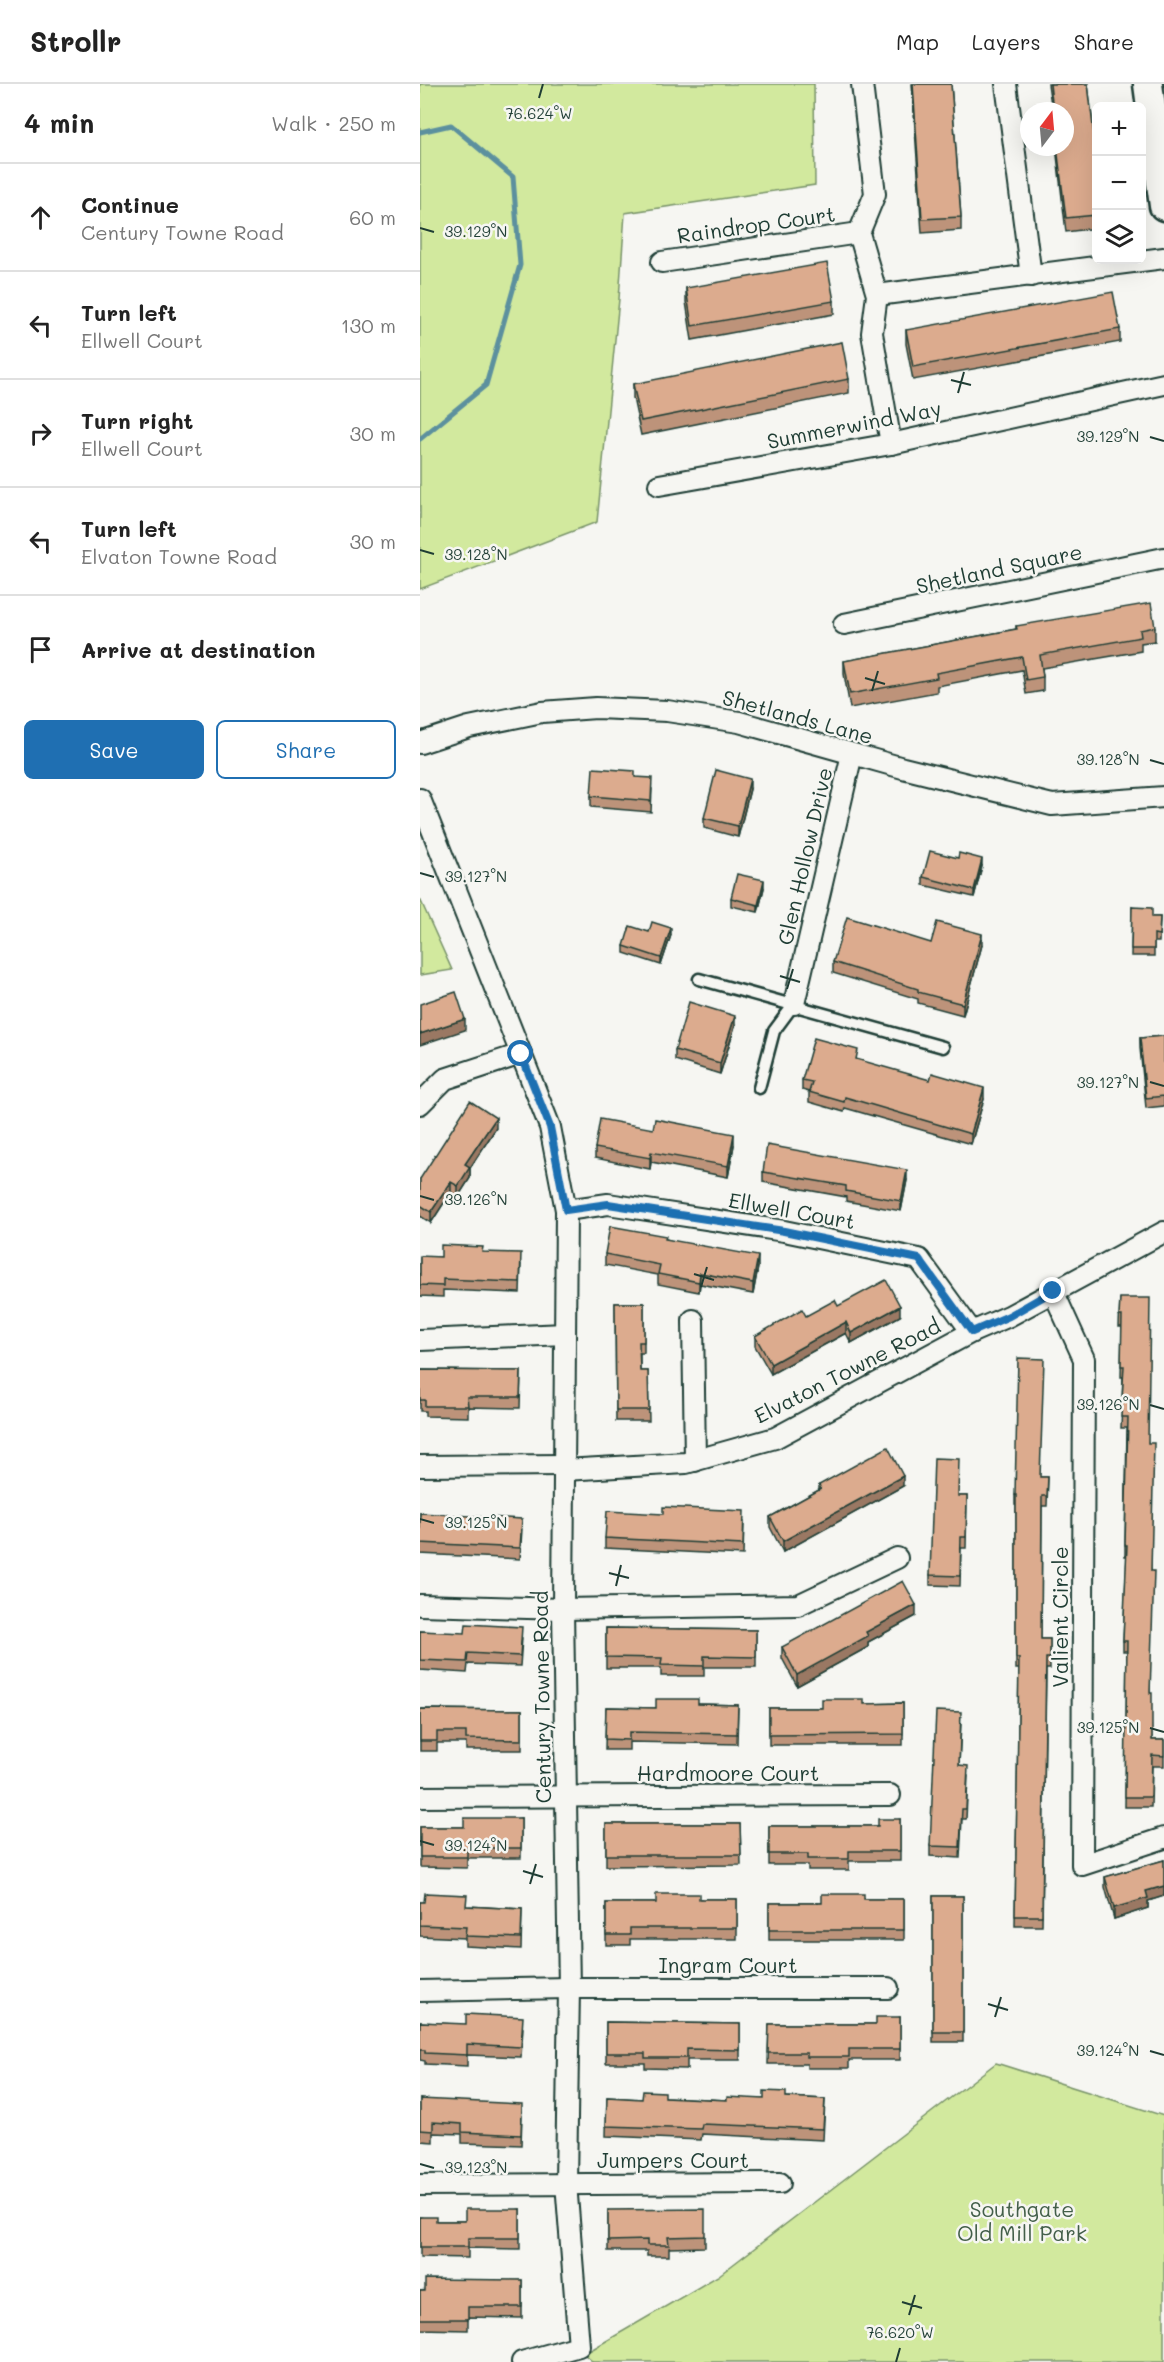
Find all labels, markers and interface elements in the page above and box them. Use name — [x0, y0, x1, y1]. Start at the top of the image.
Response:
text: Strollr — [30, 23, 121, 59]
text: Map — [896, 28, 939, 55]
text: Layers — [972, 28, 1041, 55]
text: Share — [1074, 28, 1134, 55]
north arrow — [1020, 102, 1074, 156]
map controls — [1092, 102, 1146, 264]
button: + — [1092, 102, 1146, 156]
text: 76.624°W — [505, 103, 573, 123]
text: 4 min — [24, 106, 94, 140]
text: Walk · 250 m — [271, 110, 396, 136]
button: − — [1092, 156, 1146, 210]
text: Continue — [81, 190, 179, 219]
street label: Raindrop Court — [675, 200, 837, 248]
icon: ahead — [24, 201, 57, 234]
text: 60 m — [349, 204, 396, 230]
button: layers — [1092, 210, 1146, 264]
text: Century Towne Road — [81, 219, 284, 245]
text: 39.129°N — [445, 221, 507, 241]
text: Turn left — [81, 298, 177, 327]
icon: left — [24, 309, 57, 342]
text: 130 m — [341, 312, 396, 338]
text: Ellwell Court — [81, 327, 203, 353]
street label: Summerwind Way — [764, 394, 944, 454]
text: Turn right — [81, 406, 193, 435]
icon: right — [24, 417, 57, 450]
text: 30 m — [350, 420, 396, 446]
text: 39.129°N — [1077, 426, 1139, 446]
text: Ellwell Court — [81, 435, 203, 461]
text: Turn left — [81, 514, 177, 543]
icon: left — [24, 525, 57, 558]
text: 30 m — [350, 528, 396, 554]
street label: Shetland Square — [913, 537, 1085, 599]
text: Elvaton Towne Road — [81, 543, 277, 569]
text: 39.128°N — [444, 544, 508, 564]
icon: arrive — [24, 633, 57, 666]
text: Arrive at destination — [81, 635, 316, 664]
street label: Shetlands Lane — [720, 683, 876, 749]
button: Save — [24, 720, 204, 779]
button: Share — [216, 720, 396, 779]
text: 39.128°N — [1076, 749, 1140, 769]
street label: Glen Hollow Drive — [770, 765, 838, 947]
text: 39.127°N — [445, 866, 507, 886]
route start — [507, 1040, 533, 1066]
text: 39.127°N — [1077, 1072, 1139, 1092]
street label: Ellwell Court — [727, 1186, 857, 1234]
text: 39.126°N — [444, 1189, 508, 1209]
route end — [1039, 1277, 1065, 1303]
street label: Elvaton Towne Road — [749, 1311, 945, 1429]
text: 39.126°N — [1076, 1394, 1140, 1414]
text: 39.125°N — [445, 1512, 507, 1532]
street label: Valient Circle — [1046, 1546, 1073, 1688]
street label: Century Towne Road — [526, 1590, 556, 1804]
text: 39.125°N — [1077, 1717, 1139, 1737]
street label: Hardmoore Court — [637, 1759, 819, 1786]
text: 39.124°N — [445, 1835, 507, 1855]
street label: Ingram Court — [659, 1951, 797, 1978]
text: 39.124°N — [1077, 2040, 1139, 2060]
street label: Jumpers Court — [597, 2146, 749, 2173]
text: 39.123°N — [445, 2157, 507, 2177]
park label: Southgate Old Mill Park — [957, 2195, 1087, 2246]
text: 76.620°W — [866, 2322, 934, 2342]

